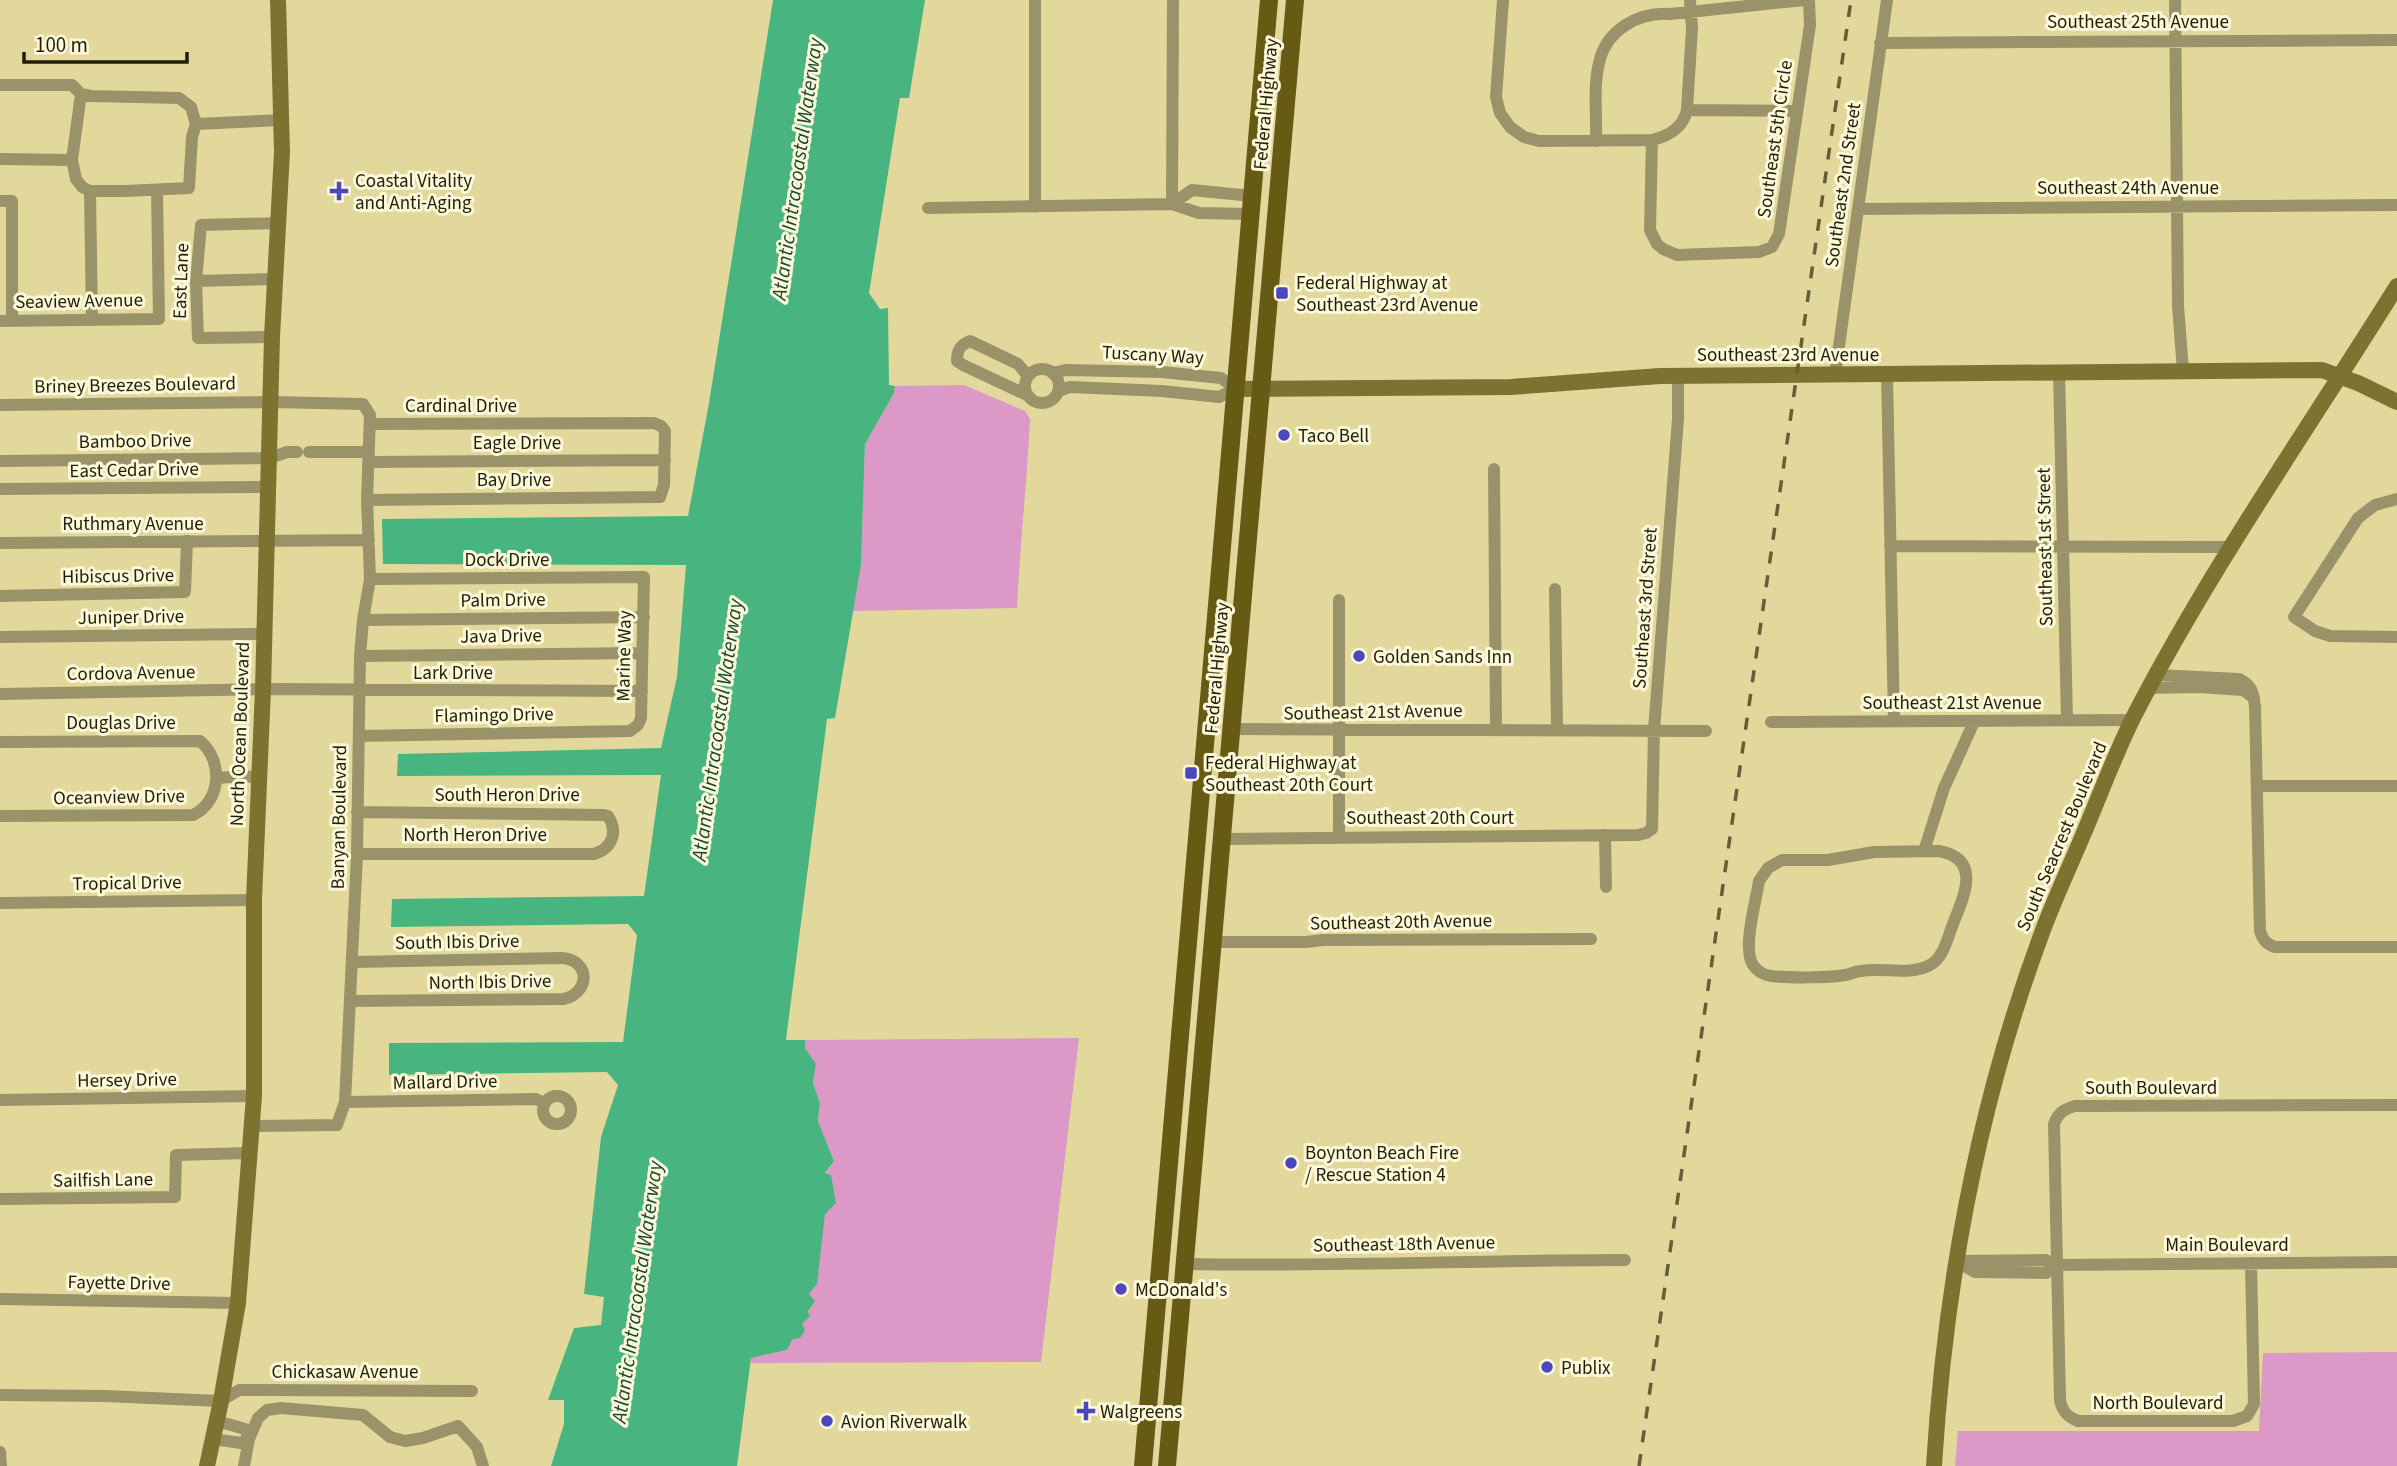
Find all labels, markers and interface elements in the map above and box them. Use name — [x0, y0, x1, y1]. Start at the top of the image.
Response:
street label: Southeast 25th Avenue — [2047, 9, 2229, 36]
scale bar — [24, 21, 187, 65]
text: 100 m — [35, 30, 88, 60]
water label: Atlantic Intracoastal Waterway — [763, 35, 830, 304]
street label: Federal Highway — [1247, 37, 1286, 171]
street label: Southeast 5th Circle — [1751, 59, 1800, 220]
street label: Southeast 2nd Street — [1819, 101, 1868, 269]
place label: Coastal Vitality and Anti-Aging — [355, 168, 472, 217]
street label: Southeast 24th Avenue — [2037, 175, 2219, 202]
marker: Coastal Vitality and Anti-Aging — [329, 181, 349, 201]
street label: East Lane — [167, 243, 196, 320]
place label: Federal Highway at Southeast 23rd Avenue — [1296, 270, 1478, 319]
marker: Federal Highway at Southeast 23rd Avenue — [1274, 285, 1290, 301]
street label: Seaview Avenue — [15, 287, 143, 316]
street label: Tuscany Way — [1101, 339, 1205, 372]
street label: Southeast 23rd Avenue — [1697, 342, 1879, 369]
street label: Briney Breezes Boulevard — [34, 370, 236, 401]
street label: Cardinal Drive — [405, 393, 517, 420]
place label: Taco Bell — [1298, 423, 1369, 450]
street label: Bamboo Drive — [79, 427, 192, 456]
marker: Taco Bell — [1276, 427, 1292, 443]
street label: Eagle Drive — [473, 430, 561, 457]
street label: East Cedar Drive — [69, 456, 199, 485]
street label: Bay Drive — [477, 467, 551, 494]
street label: Southeast 1st Street — [2031, 467, 2060, 627]
street label: Ruthmary Avenue — [62, 511, 204, 538]
street label: Southeast 3rd Street — [1626, 526, 1665, 690]
street label: Dock Drive — [464, 547, 550, 574]
street label: Hibiscus Drive — [62, 562, 174, 591]
street label: Palm Drive — [460, 586, 546, 615]
water label: Atlantic Intracoastal Waterway — [683, 596, 750, 865]
street label: Federal Highway — [1198, 601, 1237, 735]
street label: Juniper Drive — [78, 603, 184, 632]
street label: Marine Way — [610, 610, 639, 702]
street label: Java Drive — [460, 622, 542, 651]
street label: North Ocean Boulevard — [224, 641, 257, 827]
place label: Golden Sands Inn — [1373, 644, 1512, 671]
marker: Golden Sands Inn — [1351, 648, 1367, 664]
street label: Cordova Avenue — [66, 659, 196, 688]
street label: Lark Drive — [413, 660, 493, 687]
street label: Southeast 21st Avenue — [1862, 690, 2042, 717]
street label: Southeast 21st Avenue — [1283, 697, 1463, 728]
street label: Flamingo Drive — [434, 701, 554, 730]
street label: Douglas Drive — [66, 710, 176, 737]
street label: South Seacrest Boulevard — [2010, 738, 2115, 936]
street label: Banyan Boulevard — [325, 745, 354, 890]
place label: Federal Highway at Southeast 20th Court — [1205, 750, 1374, 799]
marker: Federal Highway at Southeast 20th Court — [1183, 765, 1199, 781]
street label: South Heron Drive — [434, 782, 580, 809]
street label: Oceanview Drive — [53, 783, 185, 812]
street label: Southeast 20th Court — [1346, 805, 1515, 832]
street label: North Heron Drive — [403, 822, 547, 849]
street label: Tropical Drive — [72, 869, 182, 898]
street label: Southeast 20th Avenue — [1310, 907, 1492, 938]
street label: South Ibis Drive — [395, 928, 519, 957]
street label: North Ibis Drive — [428, 968, 552, 997]
street label: Hersey Drive — [77, 1066, 177, 1095]
street label: Mallard Drive — [393, 1068, 498, 1097]
street label: South Boulevard — [2085, 1075, 2217, 1102]
place label: Boynton Beach Fire / Rescue Station 4 — [1305, 1140, 1459, 1189]
marker: Boynton Beach Fire / Rescue Station 4 — [1283, 1155, 1299, 1171]
water label: Atlantic Intracoastal Waterway — [603, 1158, 670, 1427]
street label: Sailfish Lane — [53, 1166, 153, 1195]
street label: Southeast 18th Avenue — [1313, 1229, 1495, 1260]
street label: Main Boulevard — [2165, 1232, 2289, 1259]
street label: Fayette Drive — [67, 1269, 171, 1298]
place label: McDonald's — [1135, 1277, 1227, 1304]
marker: McDonald's — [1113, 1281, 1129, 1297]
place label: Publix — [1561, 1355, 1611, 1382]
street label: Chickasaw Avenue — [272, 1359, 418, 1386]
marker: Publix — [1539, 1359, 1555, 1375]
street label: North Boulevard — [2093, 1390, 2223, 1417]
place label: Walgreens — [1100, 1399, 1182, 1426]
marker: Walgreens — [1078, 1403, 1094, 1419]
place label: Avion Riverwalk — [841, 1409, 968, 1436]
marker: Avion Riverwalk — [819, 1413, 835, 1429]

